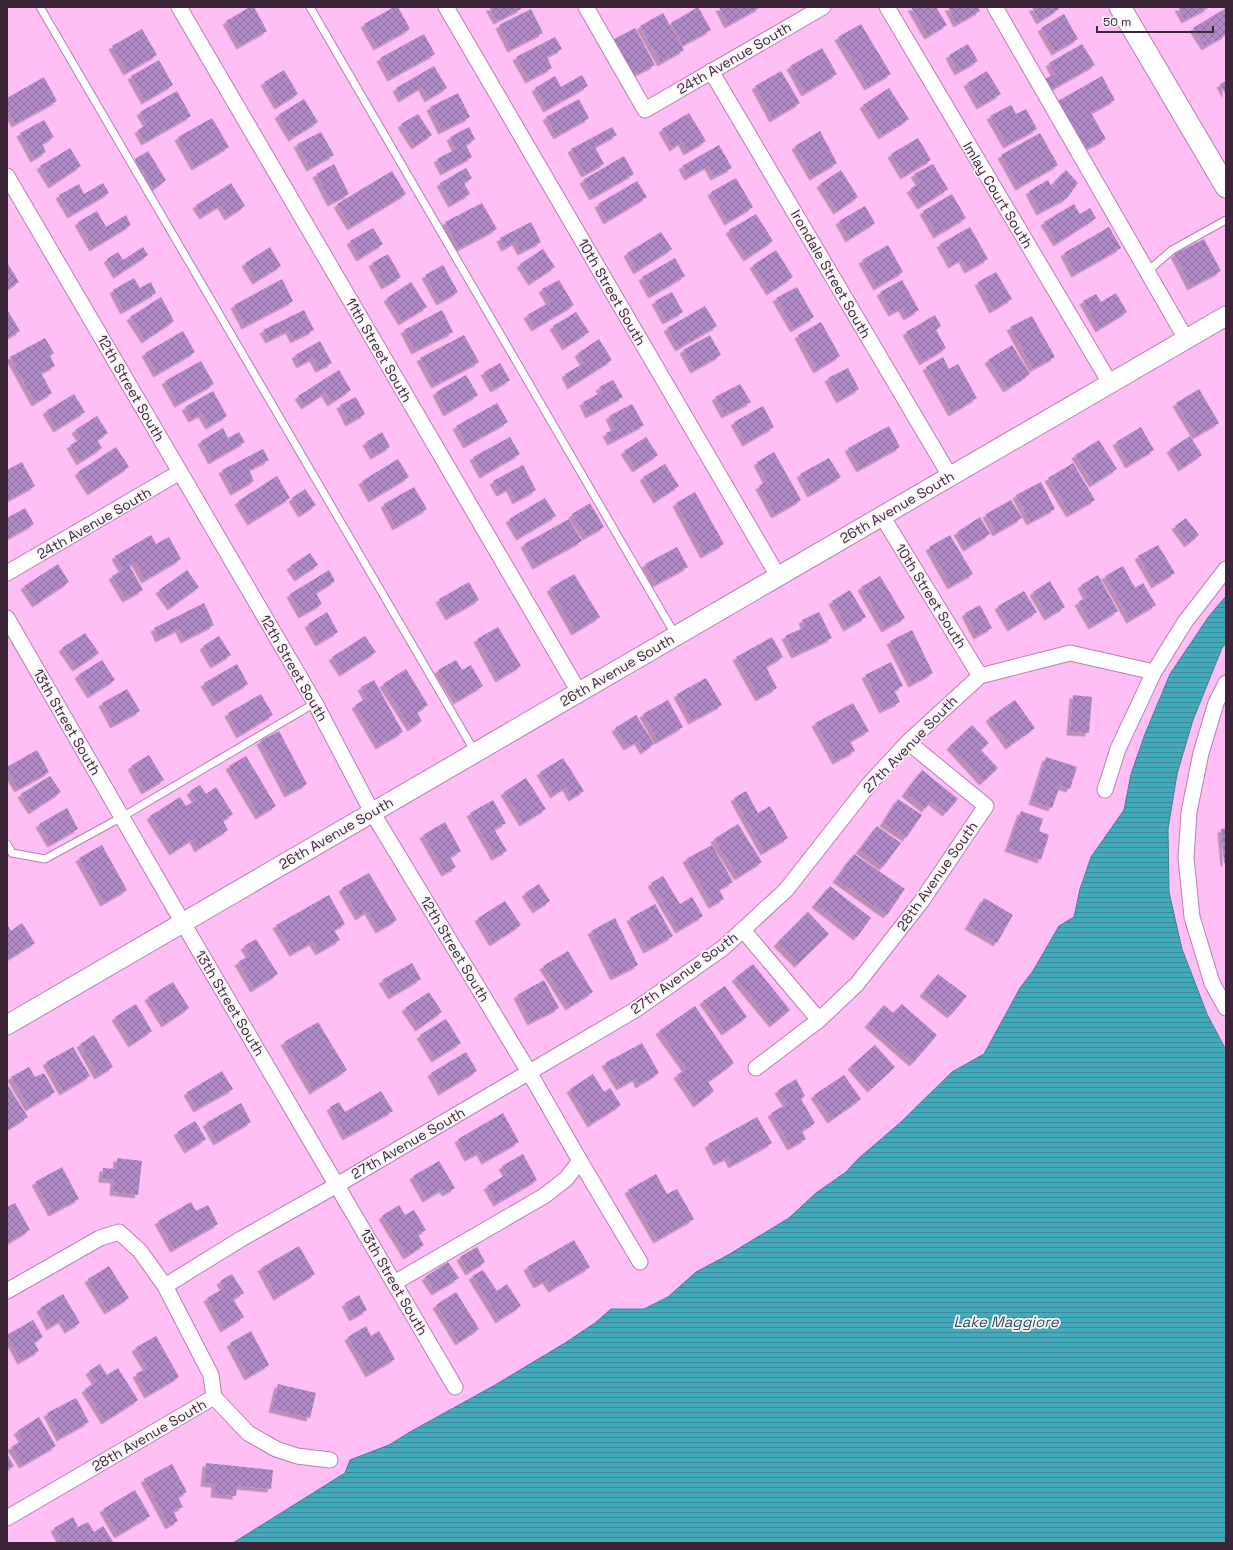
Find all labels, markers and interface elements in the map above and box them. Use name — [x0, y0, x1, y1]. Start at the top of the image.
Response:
scale bar — [1097, 8, 1213, 34]
text: 50 m — [1103, 14, 1131, 30]
street label: 24th Avenue South — [674, 18, 794, 98]
street label: Imlay Court South — [959, 138, 1037, 252]
street label: Irondale Street South — [787, 207, 875, 341]
street label: 10th Street South — [574, 235, 650, 349]
street label: 11th Street South — [342, 295, 416, 405]
street label: 12th Street South — [93, 331, 169, 445]
street label: 26th Avenue South — [837, 467, 957, 547]
street label: 24th Avenue South — [34, 483, 154, 563]
street label: 10th Street South — [891, 540, 971, 652]
street label: 12th Street South — [256, 611, 332, 725]
street label: 26th Avenue South — [557, 630, 677, 710]
street label: 13th Street South — [29, 665, 105, 779]
street label: 27th Avenue South — [859, 692, 961, 796]
street label: 26th Avenue South — [276, 793, 396, 873]
street label: 28th Avenue South — [893, 818, 981, 934]
street label: 12th Street South — [416, 893, 494, 1005]
street label: 27th Avenue South — [627, 928, 741, 1018]
street label: 13th Street South — [191, 947, 269, 1059]
street label: 27th Avenue South — [348, 1103, 468, 1183]
street label: 13th Street South — [356, 1225, 432, 1339]
water label: Lake Maggiore — [953, 1312, 1060, 1331]
street label: 28th Avenue South — [88, 1395, 210, 1475]

